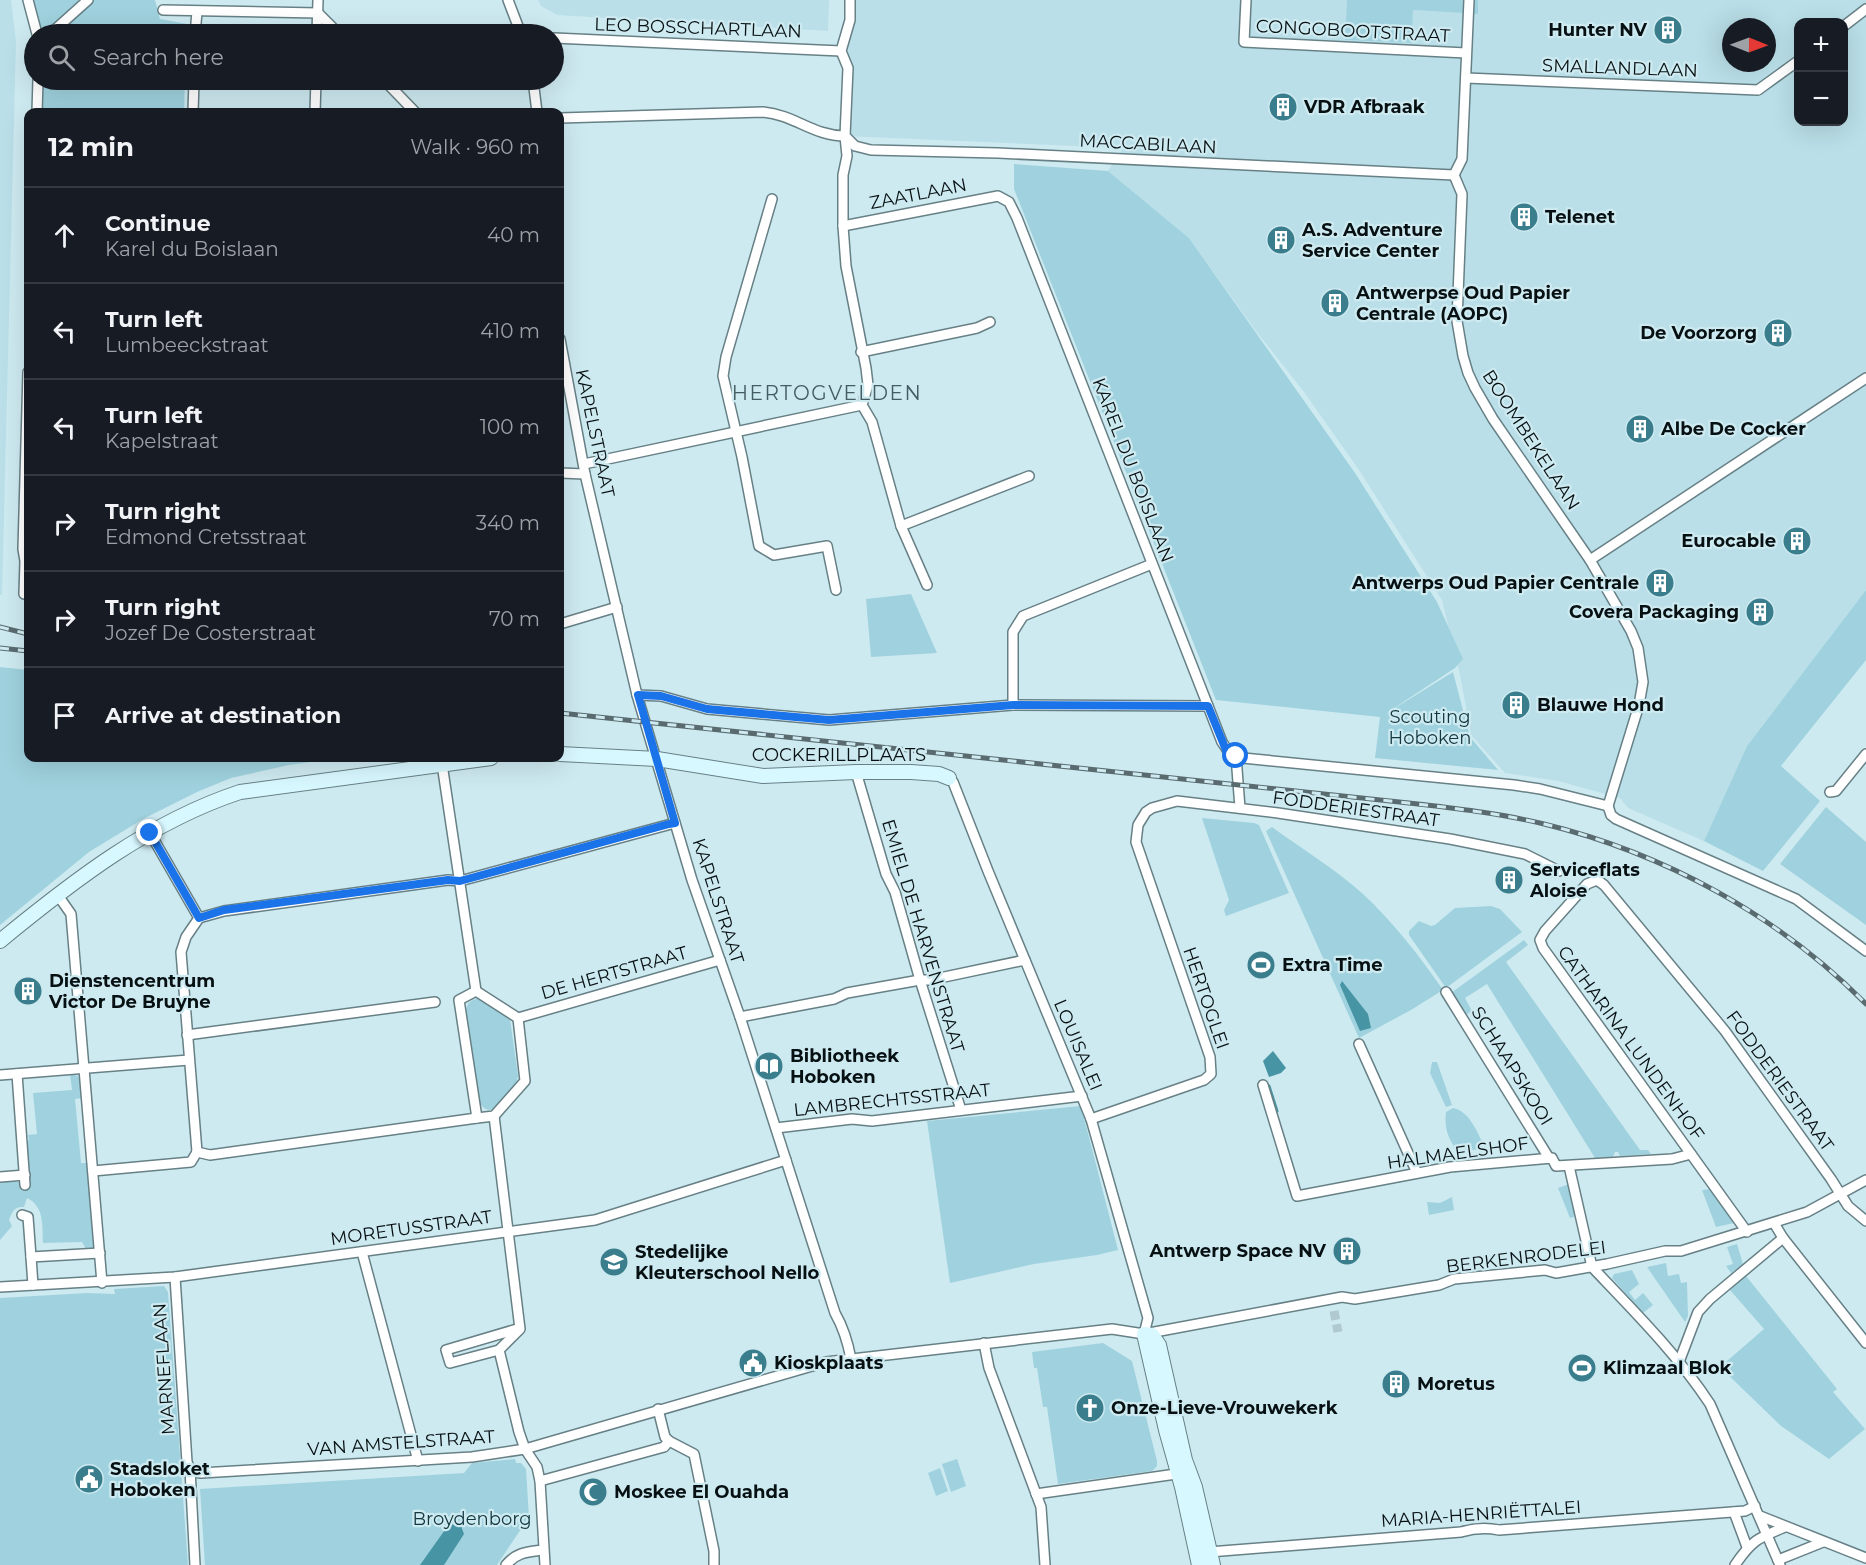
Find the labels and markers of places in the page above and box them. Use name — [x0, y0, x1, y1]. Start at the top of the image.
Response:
building icon: Hunter NV — [1652, 14, 1684, 46]
place label: Hunter NV — [1548, 19, 1648, 41]
building icon: VDR Afbraak — [1267, 91, 1299, 123]
place label: VDR Afbraak — [1303, 96, 1425, 118]
building icon: Telenet — [1508, 201, 1540, 233]
place label: Telenet — [1545, 206, 1615, 228]
place label: A.S. Adventure Service Center — [1301, 219, 1443, 262]
building icon: A.S. Adventure Service Center — [1265, 224, 1297, 256]
place label: Antwerpse Oud Papier Centrale (AOPC) — [1355, 282, 1570, 325]
building icon: Antwerpse Oud Papier Centrale (AOPC) — [1319, 287, 1351, 319]
building icon: De Voorzorg — [1762, 317, 1794, 349]
place label: De Voorzorg — [1640, 322, 1757, 344]
building icon: Albe De Cocker — [1624, 413, 1656, 445]
place label: Albe De Cocker — [1660, 418, 1806, 440]
building icon: Eurocable — [1781, 525, 1813, 557]
place label: Eurocable — [1681, 530, 1776, 552]
building icon: Antwerps Oud Papier Centrale — [1644, 567, 1676, 599]
place label: Antwerps Oud Papier Centrale — [1351, 572, 1639, 594]
building icon: Covera Packaging — [1744, 596, 1776, 628]
place label: Covera Packaging — [1569, 601, 1739, 623]
building icon: Blauwe Hond — [1500, 689, 1532, 721]
place label: Blauwe Hond — [1537, 694, 1664, 716]
place label: Serviceflats Aloise — [1529, 859, 1640, 902]
building icon: Serviceflats Aloise — [1493, 864, 1525, 896]
sports icon: Extra Time — [1245, 949, 1277, 981]
place label: Extra Time — [1282, 954, 1383, 976]
place label: Dienstencentrum Victor De Bruyne — [48, 970, 215, 1013]
building icon: Dienstencentrum Victor De Bruyne — [12, 975, 44, 1007]
place label: Bibliotheek Hoboken — [790, 1045, 899, 1088]
library icon: Bibliotheek Hoboken — [753, 1050, 785, 1082]
building icon: Antwerp Space NV — [1331, 1235, 1363, 1267]
place label: Antwerp Space NV — [1148, 1240, 1327, 1262]
place label: Stedelijke Kleuterschool Nello — [635, 1241, 820, 1284]
school or university icon: Stedelijke Kleuterschool Nello — [598, 1246, 630, 1278]
public building icon: Kioskplaats — [737, 1347, 769, 1379]
place label: Kioskplaats — [774, 1352, 884, 1374]
sports icon: Klimzaal Blok — [1566, 1352, 1598, 1384]
place label: Klimzaal Blok — [1603, 1357, 1732, 1379]
building icon: Moretus — [1380, 1368, 1412, 1400]
place label: Moretus — [1417, 1373, 1495, 1395]
church icon: Onze-Lieve-Vrouwekerk — [1074, 1392, 1106, 1424]
place label: Onze-Lieve-Vrouwekerk — [1111, 1397, 1338, 1419]
place label: Stadsloket Hoboken — [110, 1458, 210, 1501]
public building icon: Stadsloket Hoboken — [73, 1463, 105, 1495]
mosque icon: Moskee El Ouahda — [577, 1476, 609, 1508]
place label: Moskee El Ouahda — [614, 1481, 789, 1503]

